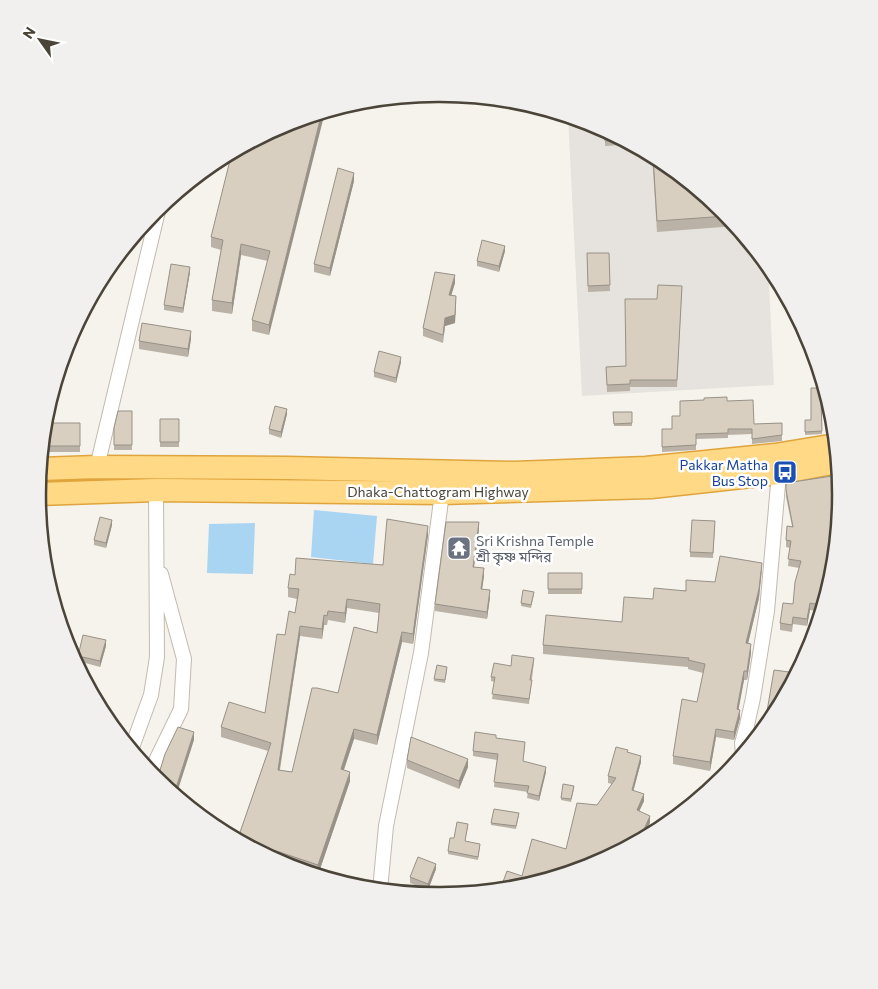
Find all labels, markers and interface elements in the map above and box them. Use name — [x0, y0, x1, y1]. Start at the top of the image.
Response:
north arrow — [15, 15, 65, 65]
text: N — [19, 24, 39, 42]
place label: Pakkar Matha Bus Stop — [679, 456, 768, 489]
bus stop icon: Pakkar Matha Bus Stop — [772, 459, 798, 485]
street label: Dhaka-Chattogram Highway — [347, 483, 529, 500]
place label: Sri Krishna Temple শ্রী কৃষ্ণ মন্দির — [475, 532, 594, 566]
temple icon: Sri Krishna Temple শ্রী কৃষ্ণ মন্দির — [446, 535, 472, 561]

